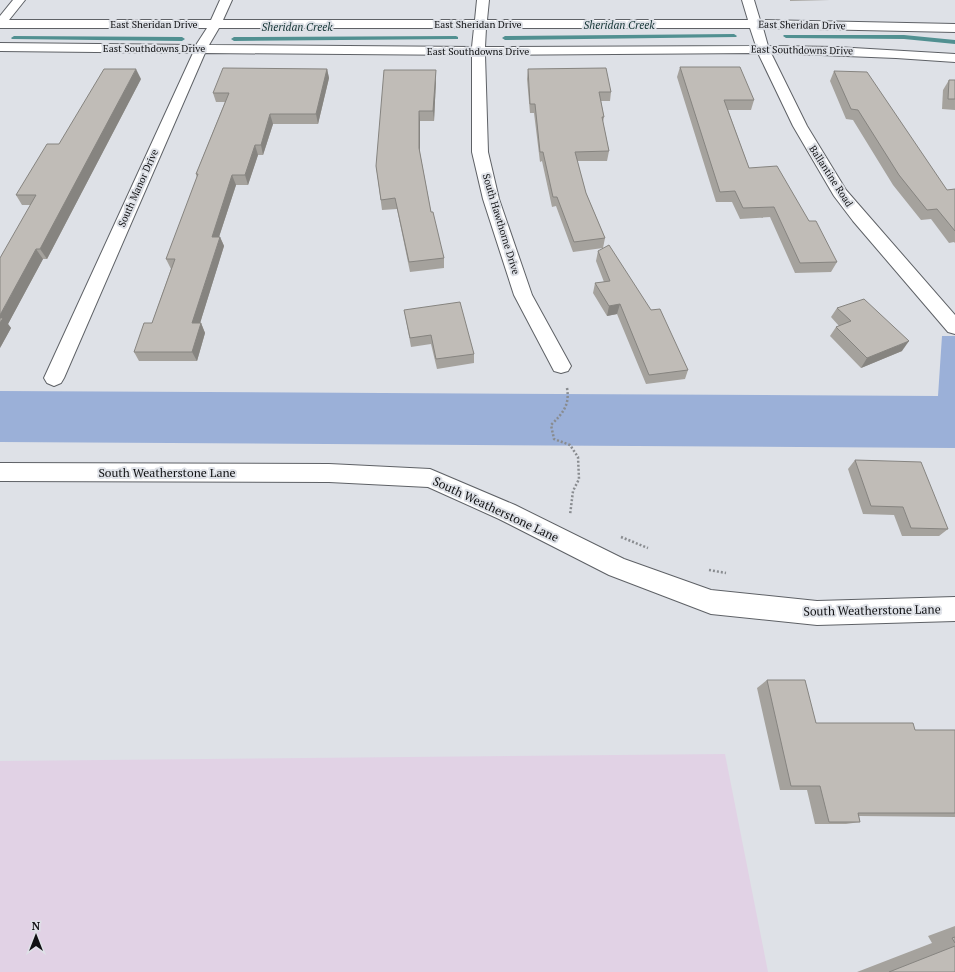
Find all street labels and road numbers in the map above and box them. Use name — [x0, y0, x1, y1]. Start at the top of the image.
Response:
street label: East Sheridan Drive — [110, 18, 198, 31]
street label: East Sheridan Drive — [434, 18, 522, 31]
street label: East Sheridan Drive — [758, 18, 846, 32]
street label: East Southdowns Drive — [103, 42, 205, 55]
street label: East Southdowns Drive — [751, 43, 853, 57]
street label: East Southdowns Drive — [427, 45, 529, 58]
street label: Ballantine Road — [806, 143, 856, 210]
street label: South Manor Drive — [115, 147, 161, 229]
street label: South Hawthorne Drive — [480, 172, 522, 276]
street label: South Weatherstone Lane — [98, 465, 236, 480]
street label: South Weatherstone Lane — [431, 473, 561, 545]
street label: South Weatherstone Lane — [803, 601, 941, 619]

